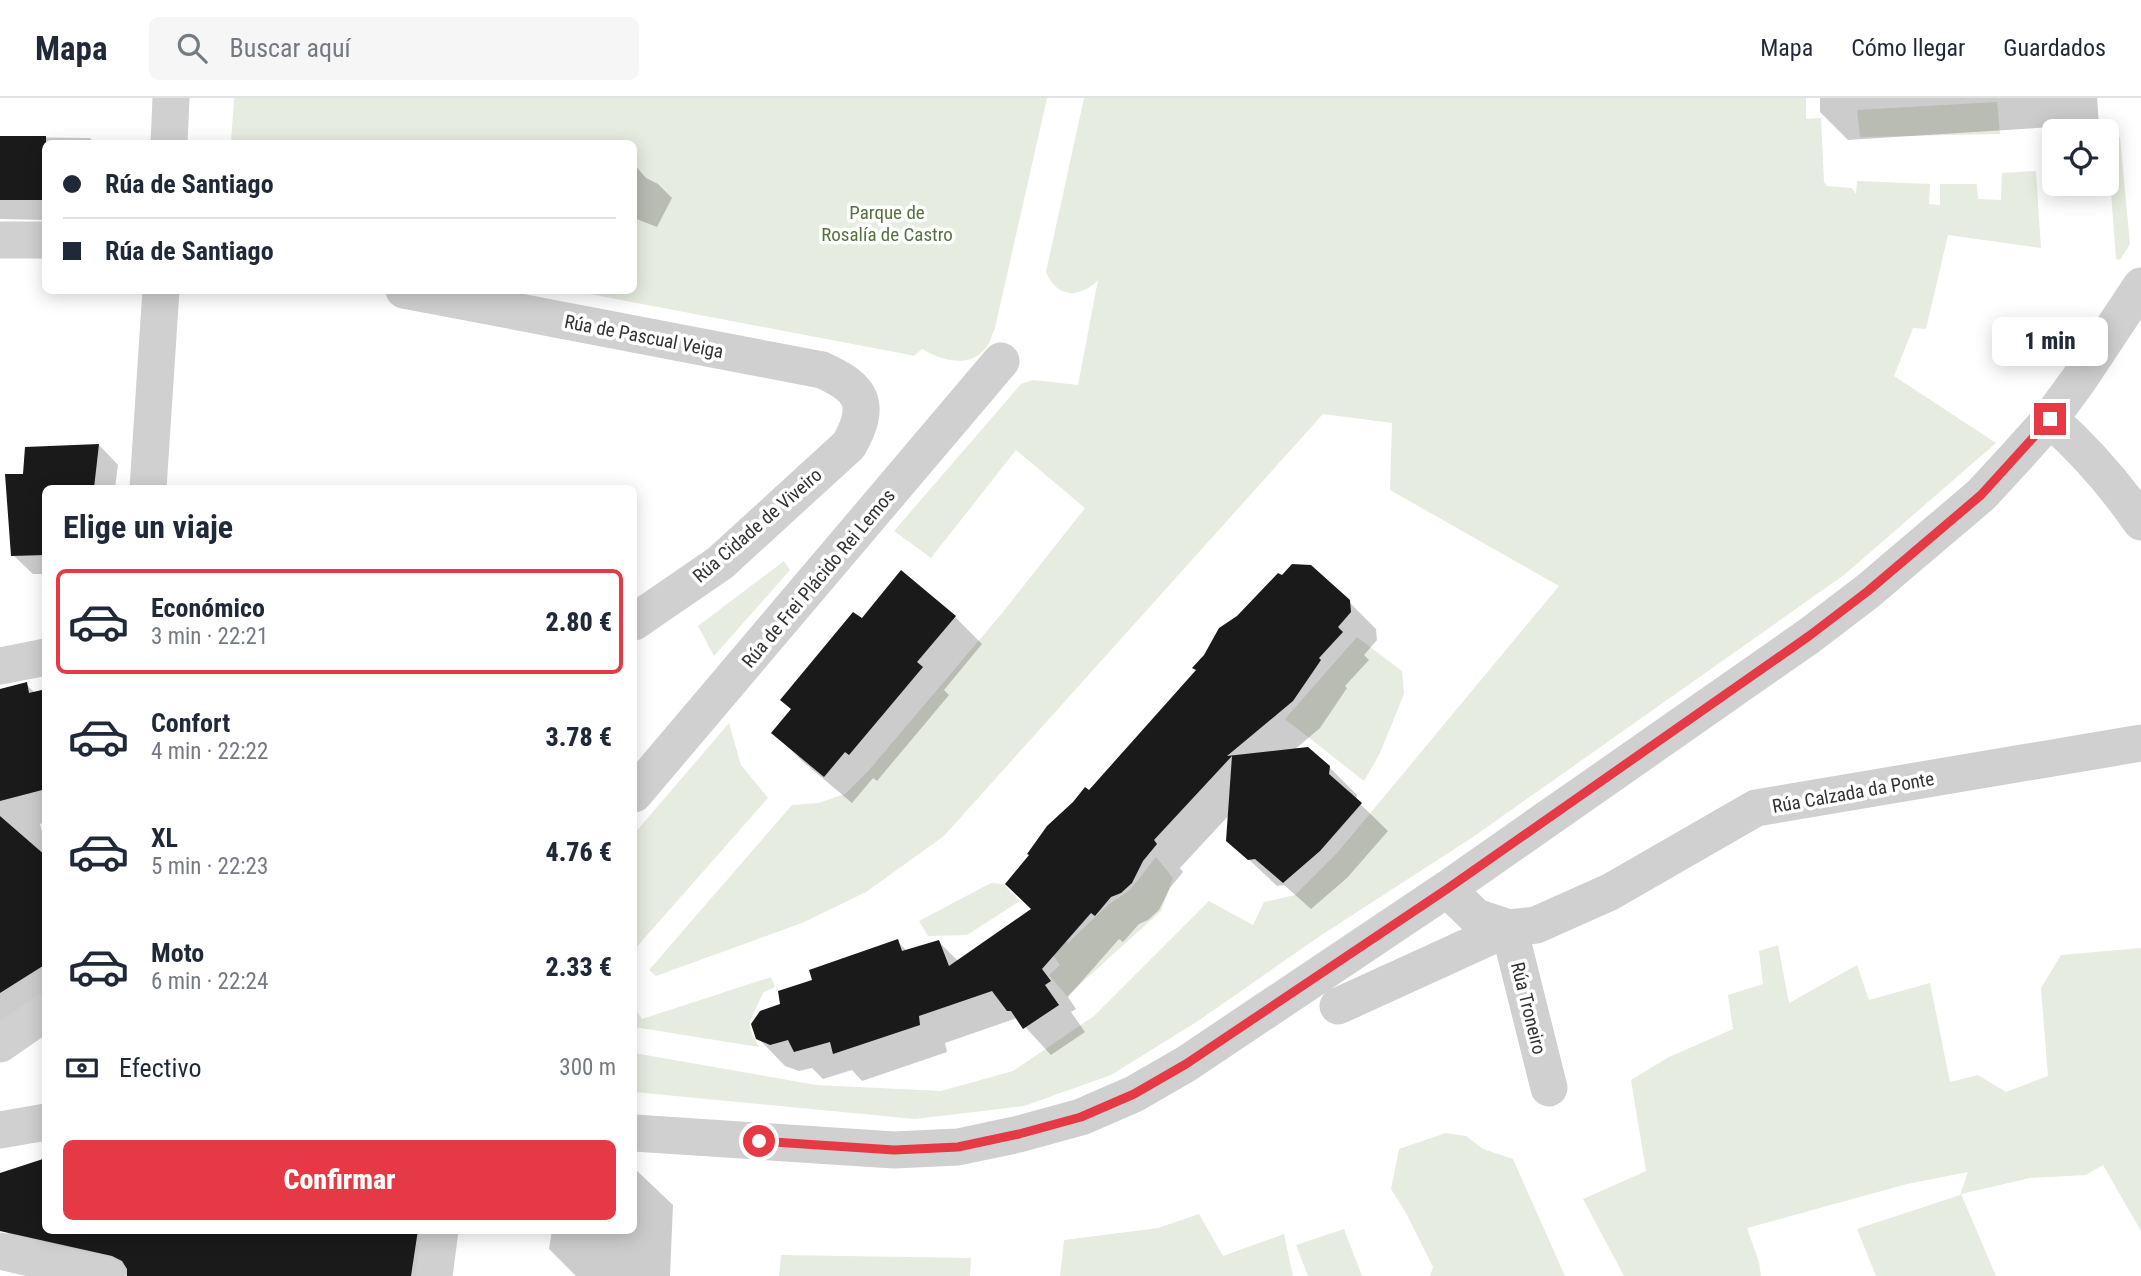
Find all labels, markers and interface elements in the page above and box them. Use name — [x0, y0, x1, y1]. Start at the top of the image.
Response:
search box — [149, 17, 639, 80]
text: Mapa — [35, 29, 107, 68]
icon: search — [173, 29, 211, 67]
text: Buscar aquí — [229, 33, 351, 63]
text: Mapa — [1760, 34, 1813, 62]
text: Cómo llegar — [1851, 34, 1965, 62]
text: Guardados — [2003, 34, 2106, 62]
map controls — [2042, 119, 2119, 196]
button: locate — [2042, 119, 2119, 196]
text: Rúa de Santiago — [105, 169, 274, 199]
park label: Parque de Rosalía de Castro — [821, 201, 953, 246]
text: Rúa de Santiago — [105, 236, 274, 266]
street label: Rúa de Pascual Veiga — [562, 310, 725, 363]
callout: 1 min — [1992, 317, 2108, 366]
text: 1 min — [2024, 328, 2076, 355]
route end — [2034, 403, 2066, 435]
street label: Rúa Cidade de Viveiro — [688, 463, 826, 588]
street label: Rúa de Frei Plácido Rei Lemos — [737, 484, 900, 672]
text: Elige un viaje — [63, 508, 233, 546]
icon: car — [67, 590, 130, 653]
text: Económico — [151, 593, 265, 623]
text: 2.80 € — [545, 607, 612, 637]
text: 3 min · 22:21 — [151, 623, 268, 650]
icon: car — [67, 705, 130, 768]
text: Confort — [151, 708, 230, 738]
text: 3.78 € — [545, 722, 612, 752]
text: 4 min · 22:22 — [151, 738, 268, 765]
street label: Rúa Calzada da Ponte — [1770, 767, 1936, 818]
icon: car — [67, 820, 130, 883]
text: XL — [151, 823, 178, 853]
text: 4.76 € — [545, 837, 612, 867]
text: 5 min · 22:23 — [151, 853, 268, 880]
icon: car — [67, 935, 130, 998]
text: Moto — [151, 938, 204, 968]
text: 2.33 € — [545, 952, 612, 982]
street label: Rúa Troneiro — [1506, 960, 1551, 1057]
text: 6 min · 22:24 — [151, 968, 268, 995]
icon: cash — [63, 1049, 101, 1087]
text: Efectivo — [119, 1053, 201, 1083]
text: 300 m — [559, 1054, 616, 1081]
route start — [743, 1125, 775, 1157]
button: Confirmar — [63, 1140, 616, 1220]

